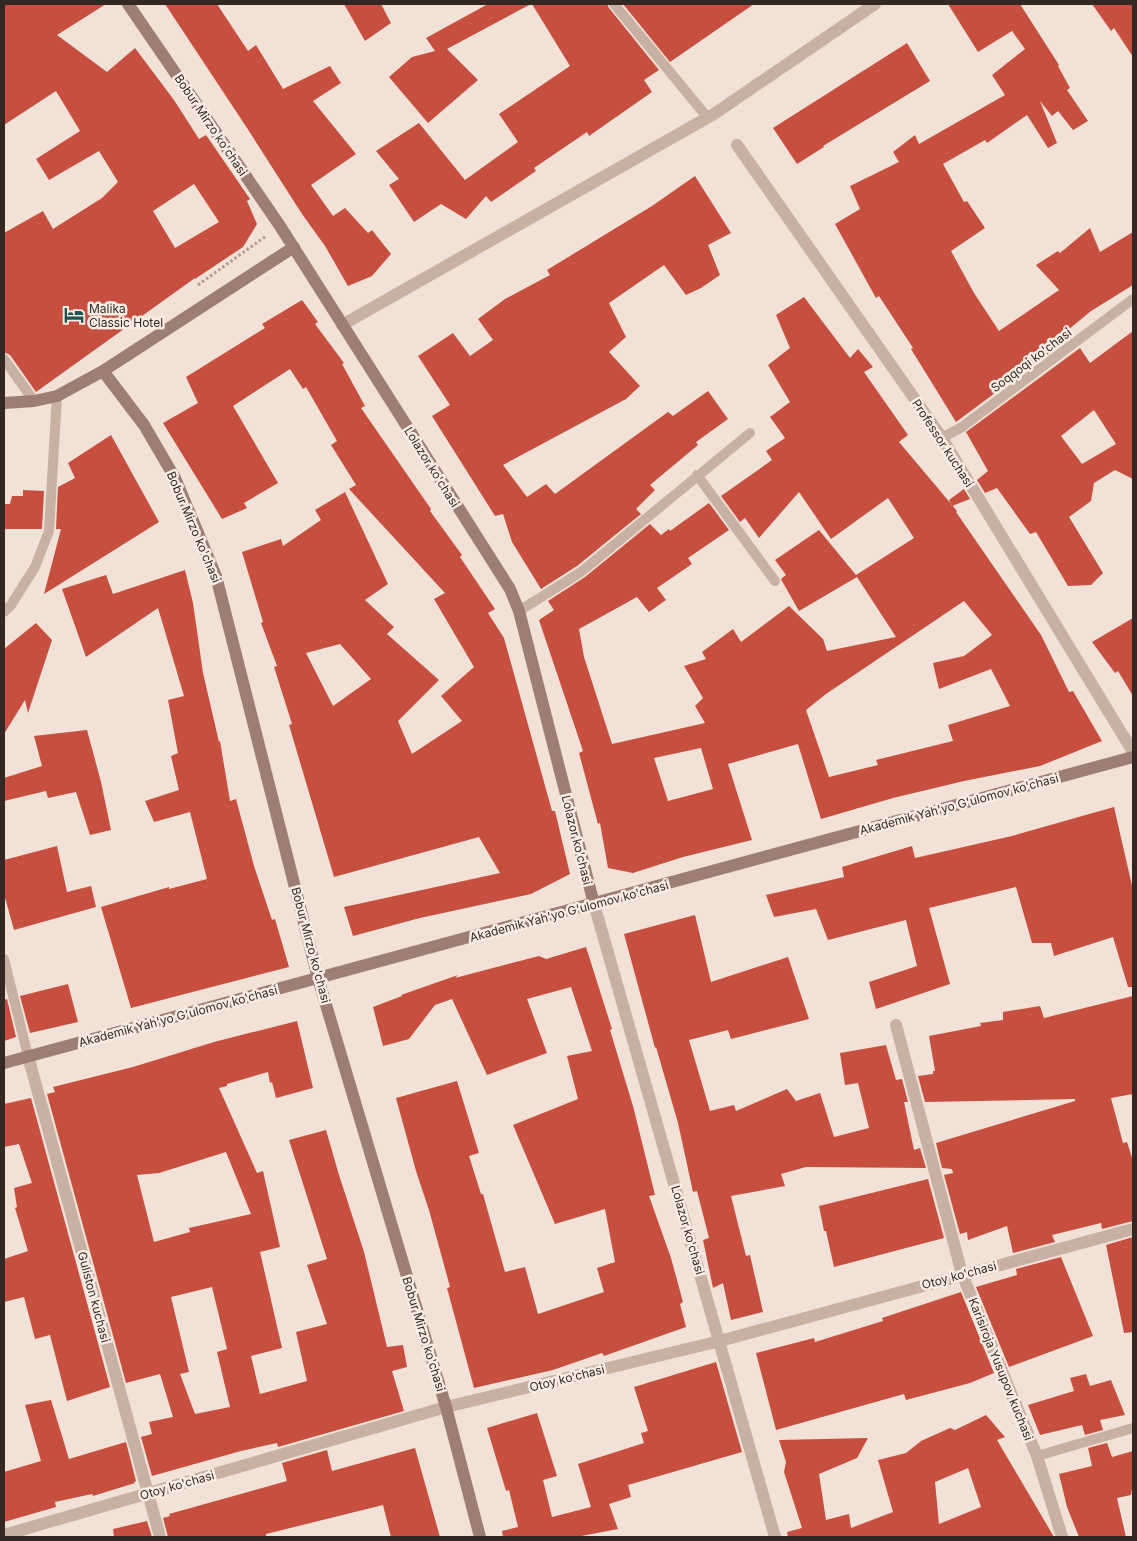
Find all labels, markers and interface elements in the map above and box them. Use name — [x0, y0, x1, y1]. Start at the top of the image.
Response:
street label: Bobur Mirzo ko'chasi — [171, 71, 251, 179]
place label: Malika Classic Hotel — [89, 301, 163, 330]
hotel icon: Malika Classic Hotel — [63, 304, 85, 326]
street label: Soqqoqi ko'chasi — [988, 325, 1074, 395]
street label: Professor kuchasi — [909, 396, 977, 490]
street label: Lolazor ko'chasi — [401, 424, 463, 510]
street label: Bobur Mirzo ko'chasi — [164, 469, 224, 585]
street label: Akademik Yah'yo G'ulomov ko'chasi — [858, 770, 1060, 838]
street label: Lolazor ko'chasi — [559, 794, 595, 886]
street label: Akademik Yah'yo G'ulomov ko'chasi — [468, 877, 670, 945]
street label: Bobur Mirzo ko'chasi — [288, 885, 334, 1005]
street label: Akademik Yah'yo G'ulomov ko'chasi — [77, 982, 279, 1050]
street label: Lolazor ko'chasi — [668, 1184, 708, 1276]
street label: Guliston kuchasi — [75, 1250, 113, 1344]
street label: Otoy ko'chasi — [920, 1258, 998, 1292]
street label: Bobur Mirzo ko'chasi — [399, 1275, 449, 1393]
street label: Karisiroja Yusupov kuchasi — [965, 1296, 1037, 1443]
street label: Otoy ko'chasi — [528, 1361, 606, 1395]
street label: Otoy ko'chasi — [138, 1467, 216, 1503]

